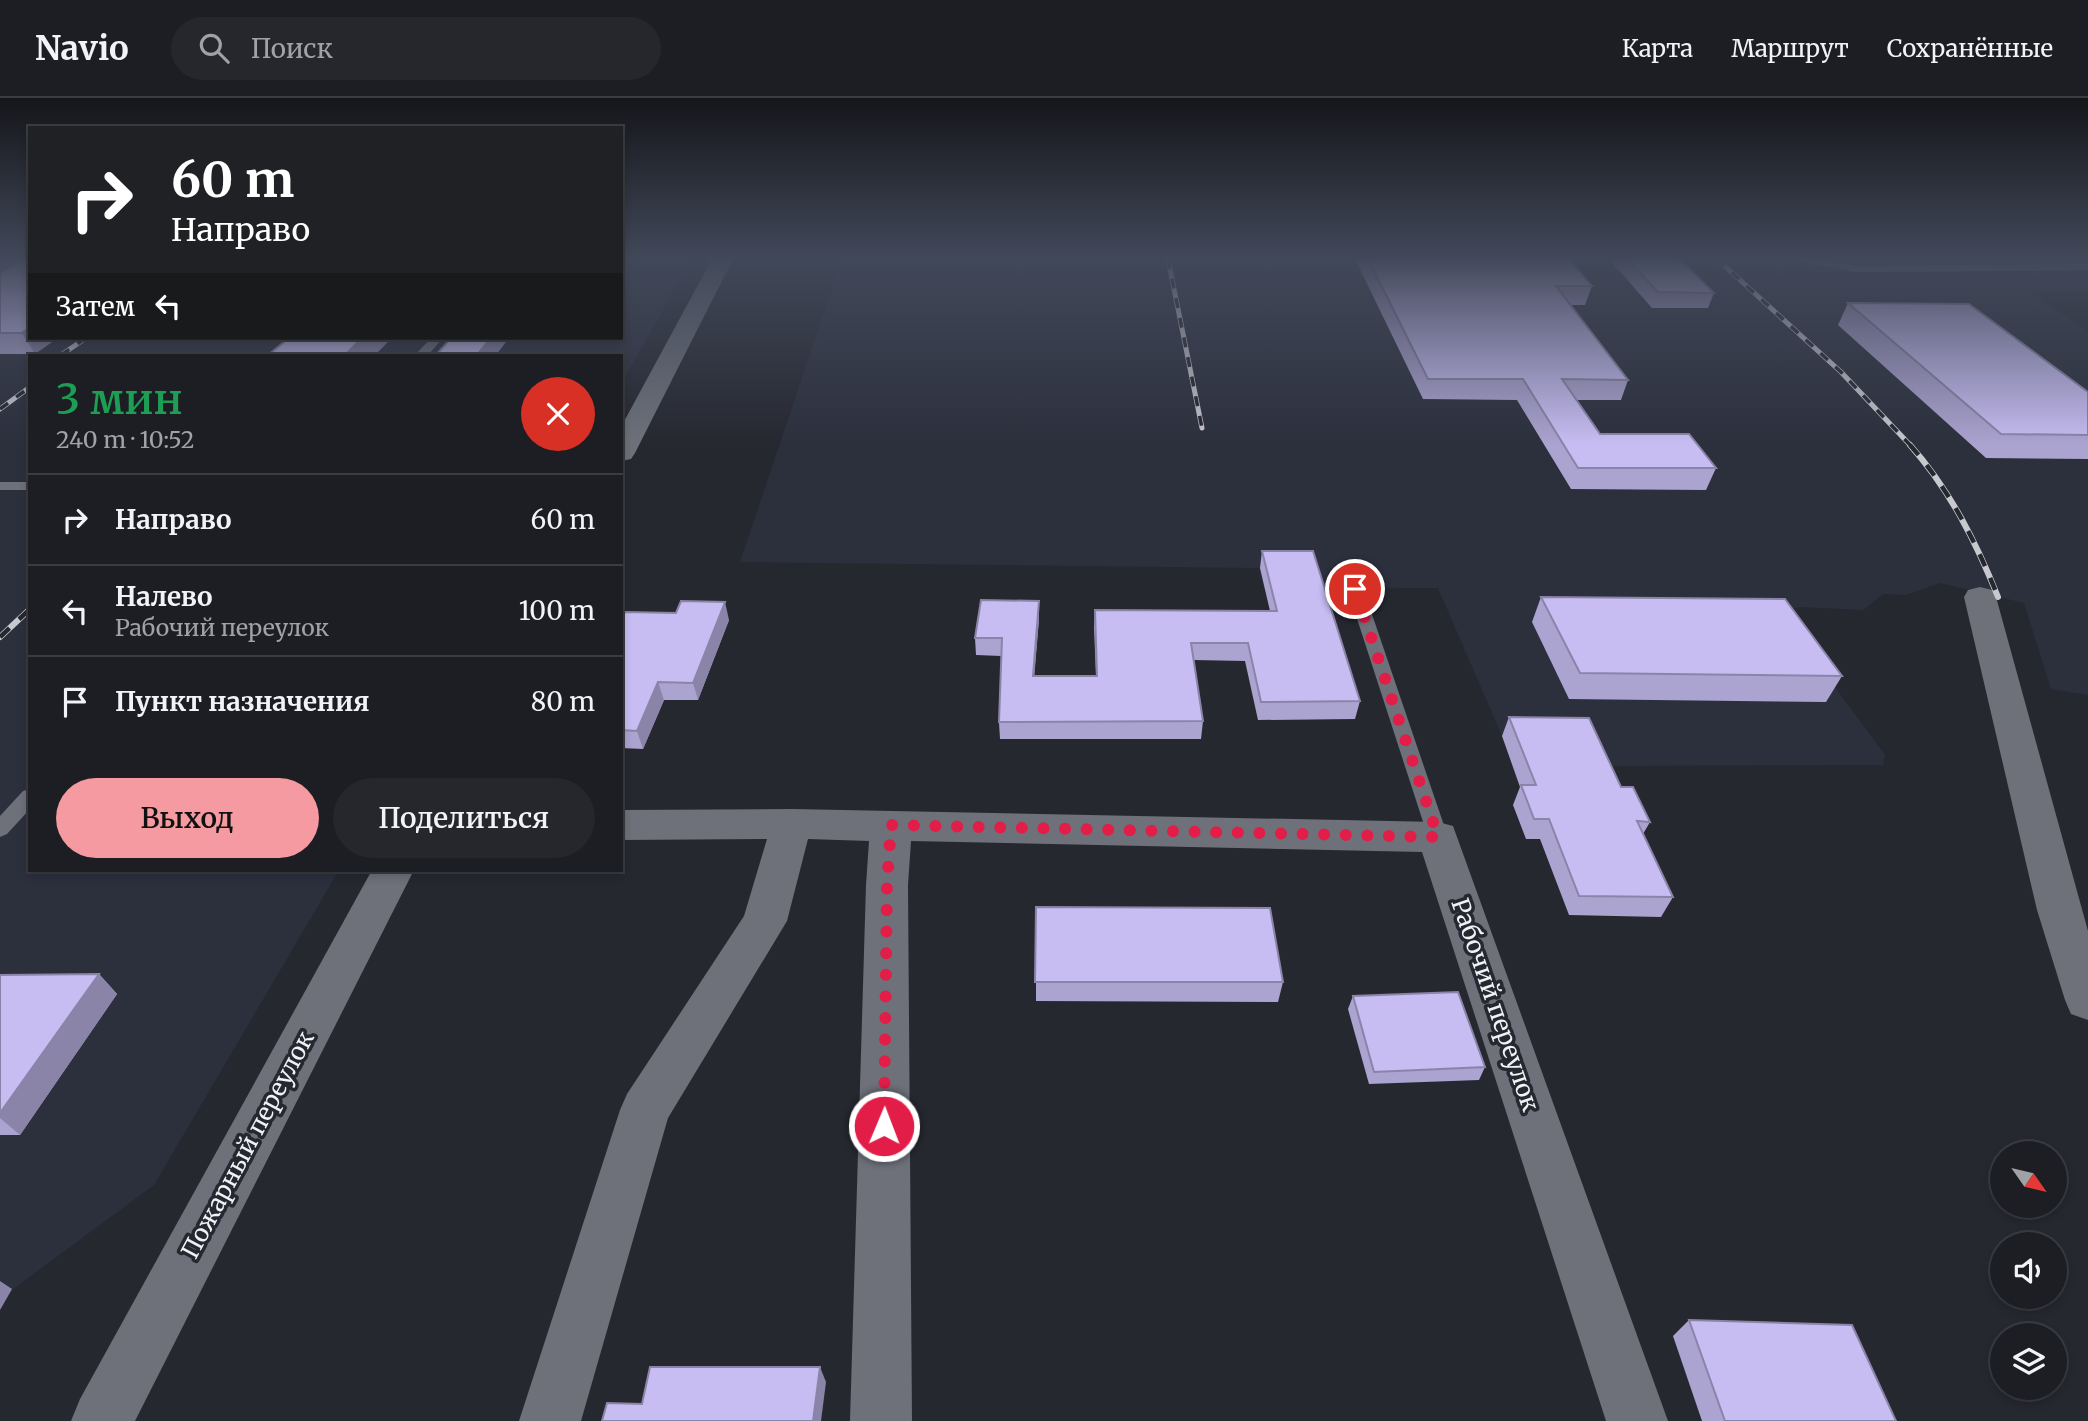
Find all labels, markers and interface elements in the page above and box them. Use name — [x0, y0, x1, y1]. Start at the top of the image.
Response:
search box — [171, 17, 661, 80]
text: Navio — [35, 28, 129, 69]
icon: search — [195, 29, 233, 67]
text: Поиск — [251, 32, 333, 65]
text: Карта — [1622, 33, 1693, 64]
text: Маршрут — [1731, 33, 1849, 64]
text: Сохранённые — [1887, 33, 2053, 64]
text: 60 m — [171, 149, 294, 210]
icon: right — [56, 154, 147, 245]
text: Направо — [171, 210, 310, 250]
icon: left — [149, 287, 187, 325]
text: Затем — [56, 290, 135, 323]
text: 3 мин — [56, 373, 183, 425]
button: close — [521, 377, 595, 451]
text: 240 m · 10:52 — [56, 425, 194, 454]
icon: right — [56, 501, 94, 539]
text: Направо — [115, 503, 232, 536]
text: 60 m — [531, 503, 595, 536]
pin — [1325, 559, 1385, 619]
icon: arrive — [1336, 570, 1374, 608]
text: Налево — [115, 580, 213, 613]
icon: left — [56, 592, 94, 630]
text: 100 m — [519, 594, 595, 627]
text: Рабочий переулок — [115, 613, 329, 642]
icon: arrive — [56, 683, 94, 721]
text: Пункт назначения — [115, 685, 369, 718]
text: 80 m — [531, 685, 595, 718]
button: Выход — [56, 778, 319, 858]
button: Поделиться — [333, 778, 595, 858]
street label: Рабочий переулок — [1444, 894, 1546, 1115]
street label: Пожарный переулок — [174, 1026, 321, 1264]
position arrow — [847, 1089, 921, 1163]
north arrow — [1990, 1141, 2067, 1218]
map controls — [1990, 1141, 2067, 1400]
button: sound — [1990, 1232, 2067, 1309]
button: layers — [1990, 1323, 2067, 1400]

